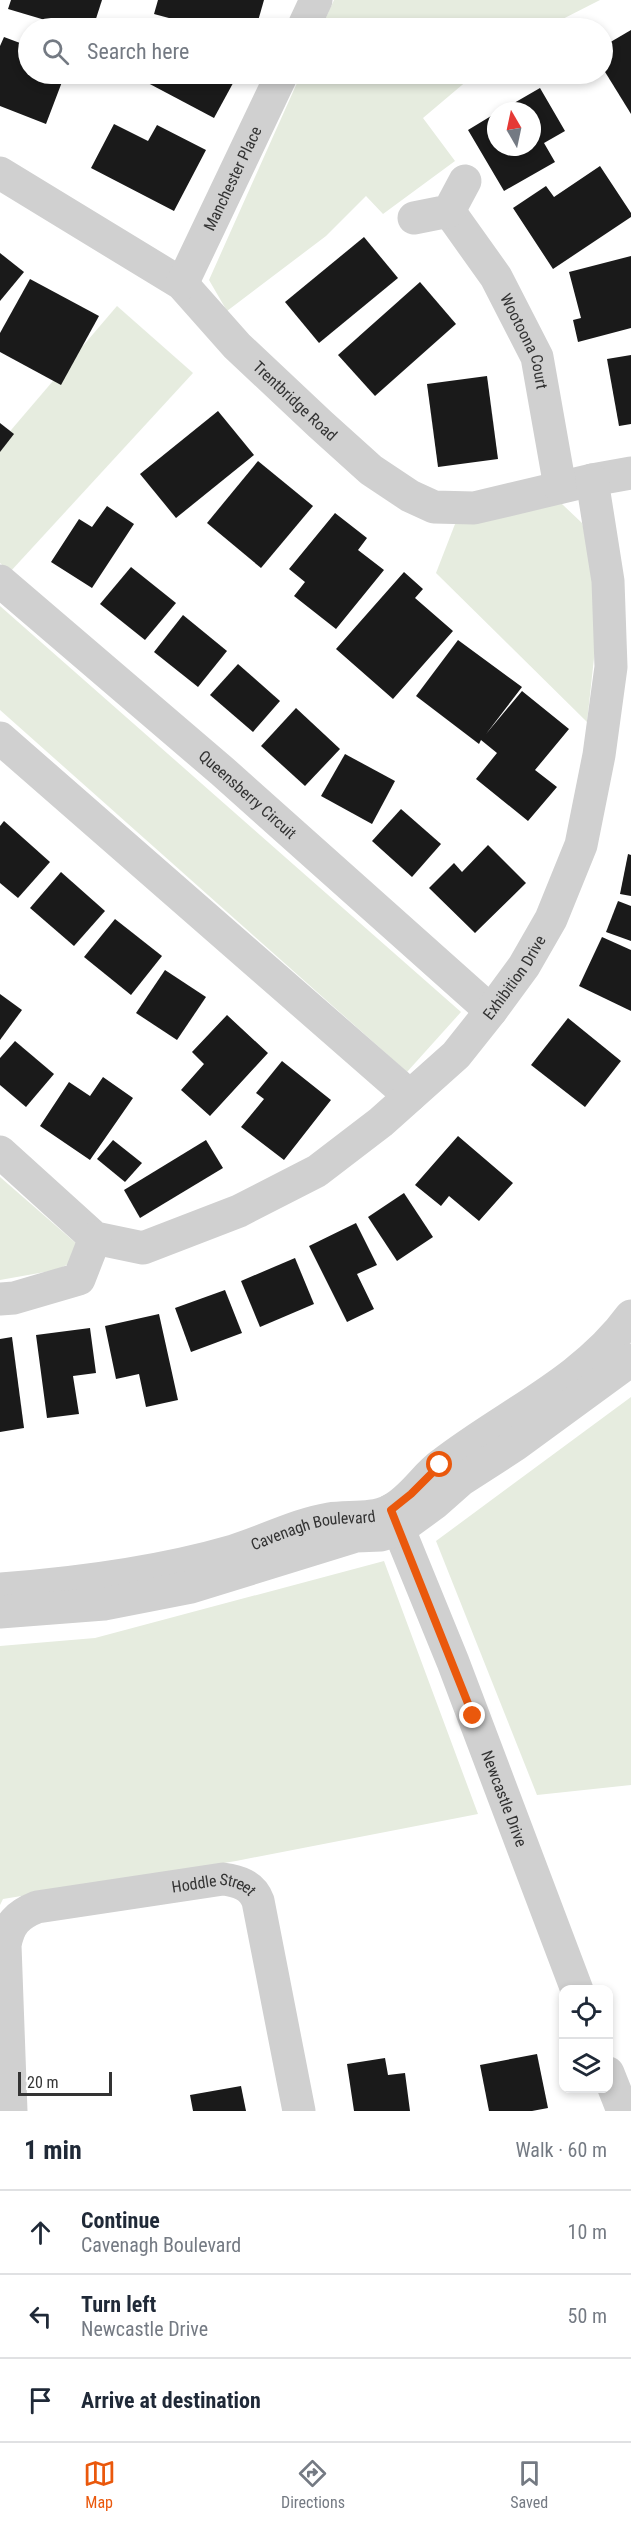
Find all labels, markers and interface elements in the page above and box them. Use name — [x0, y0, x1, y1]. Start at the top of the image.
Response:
search box — [18, 18, 613, 84]
icon: search — [39, 35, 72, 68]
text: Search here — [87, 39, 189, 64]
north arrow — [487, 102, 541, 156]
street label: Manchester Place — [200, 123, 266, 234]
street label: Wootoona Court — [496, 290, 552, 391]
street label: Trentbridge Road — [249, 357, 341, 445]
street label: Queensberry Circuit — [195, 746, 300, 843]
street label: Exhibition Drive — [479, 932, 550, 1023]
route start — [426, 1451, 452, 1477]
street label: Cavenagh Boulevard — [248, 1507, 377, 1554]
route end — [459, 1702, 485, 1728]
street label: Newcastle Drive — [477, 1748, 531, 1850]
street label: Hoddle Street — [170, 1870, 260, 1900]
map controls — [559, 1985, 613, 2093]
button: locate — [559, 1985, 613, 2039]
button: layers — [559, 2039, 613, 2093]
scale bar — [18, 2069, 112, 2096]
text: 20 m — [27, 2073, 59, 2092]
text: 1 min — [24, 2135, 82, 2165]
text: Walk · 60 m — [515, 2138, 607, 2162]
text: Continue — [81, 2208, 160, 2233]
icon: ahead — [24, 2216, 57, 2249]
text: 10 m — [568, 2220, 607, 2244]
text: Cavenagh Boulevard — [81, 2233, 241, 2257]
text: Turn left — [81, 2292, 156, 2317]
icon: left — [24, 2300, 57, 2333]
text: 50 m — [568, 2304, 607, 2328]
text: Newcastle Drive — [81, 2317, 208, 2341]
icon: arrive — [24, 2384, 57, 2417]
text: Arrive at destination — [81, 2388, 261, 2413]
tab: Map — [83, 2457, 116, 2512]
tab: Directions — [281, 2457, 345, 2512]
tab: Saved — [510, 2457, 548, 2512]

